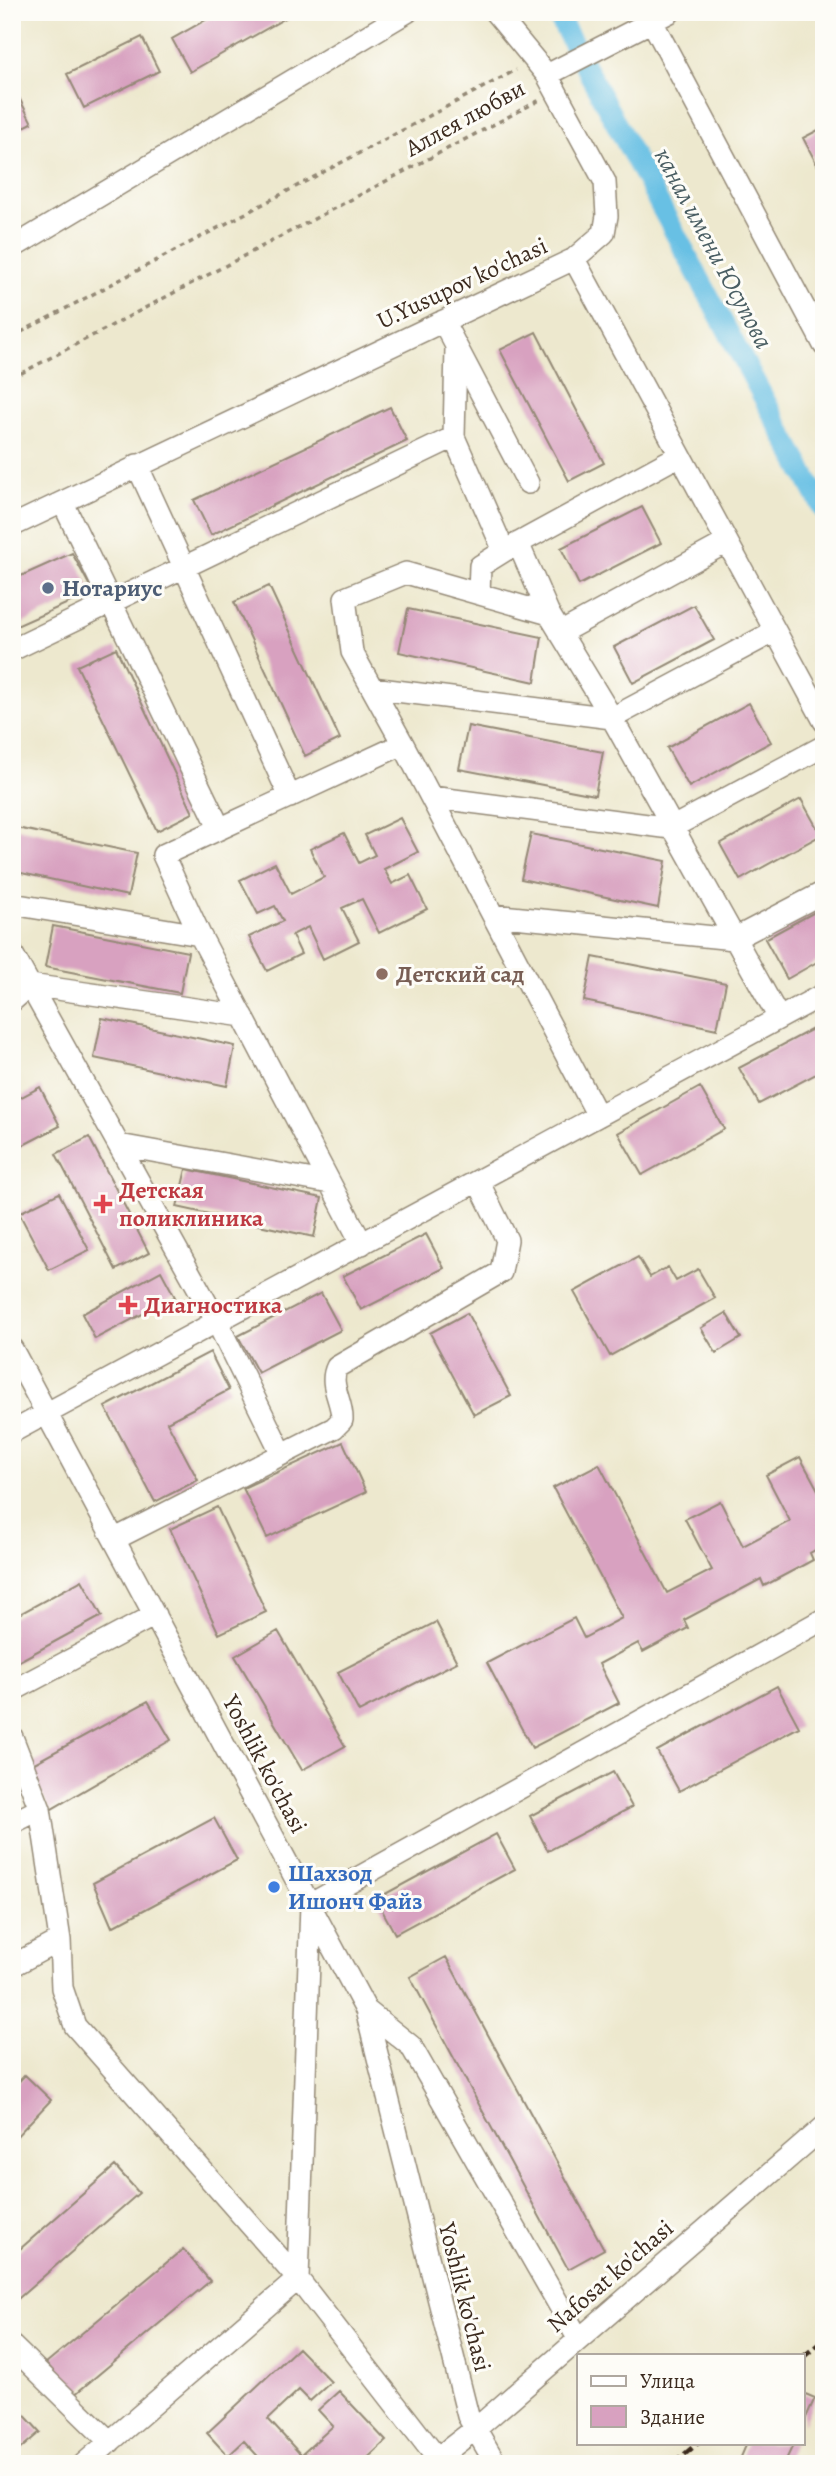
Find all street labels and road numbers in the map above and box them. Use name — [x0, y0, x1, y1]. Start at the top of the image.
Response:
street label: Аллея любви — [399, 72, 531, 165]
street label: U.Yusupov ko'chasi — [371, 229, 553, 337]
street label: Yoshlik ko'chasi — [215, 1688, 315, 1839]
street label: Nafosat ko'chasi — [540, 2212, 680, 2340]
street label: Yoshlik ko'chasi — [431, 2218, 499, 2375]

